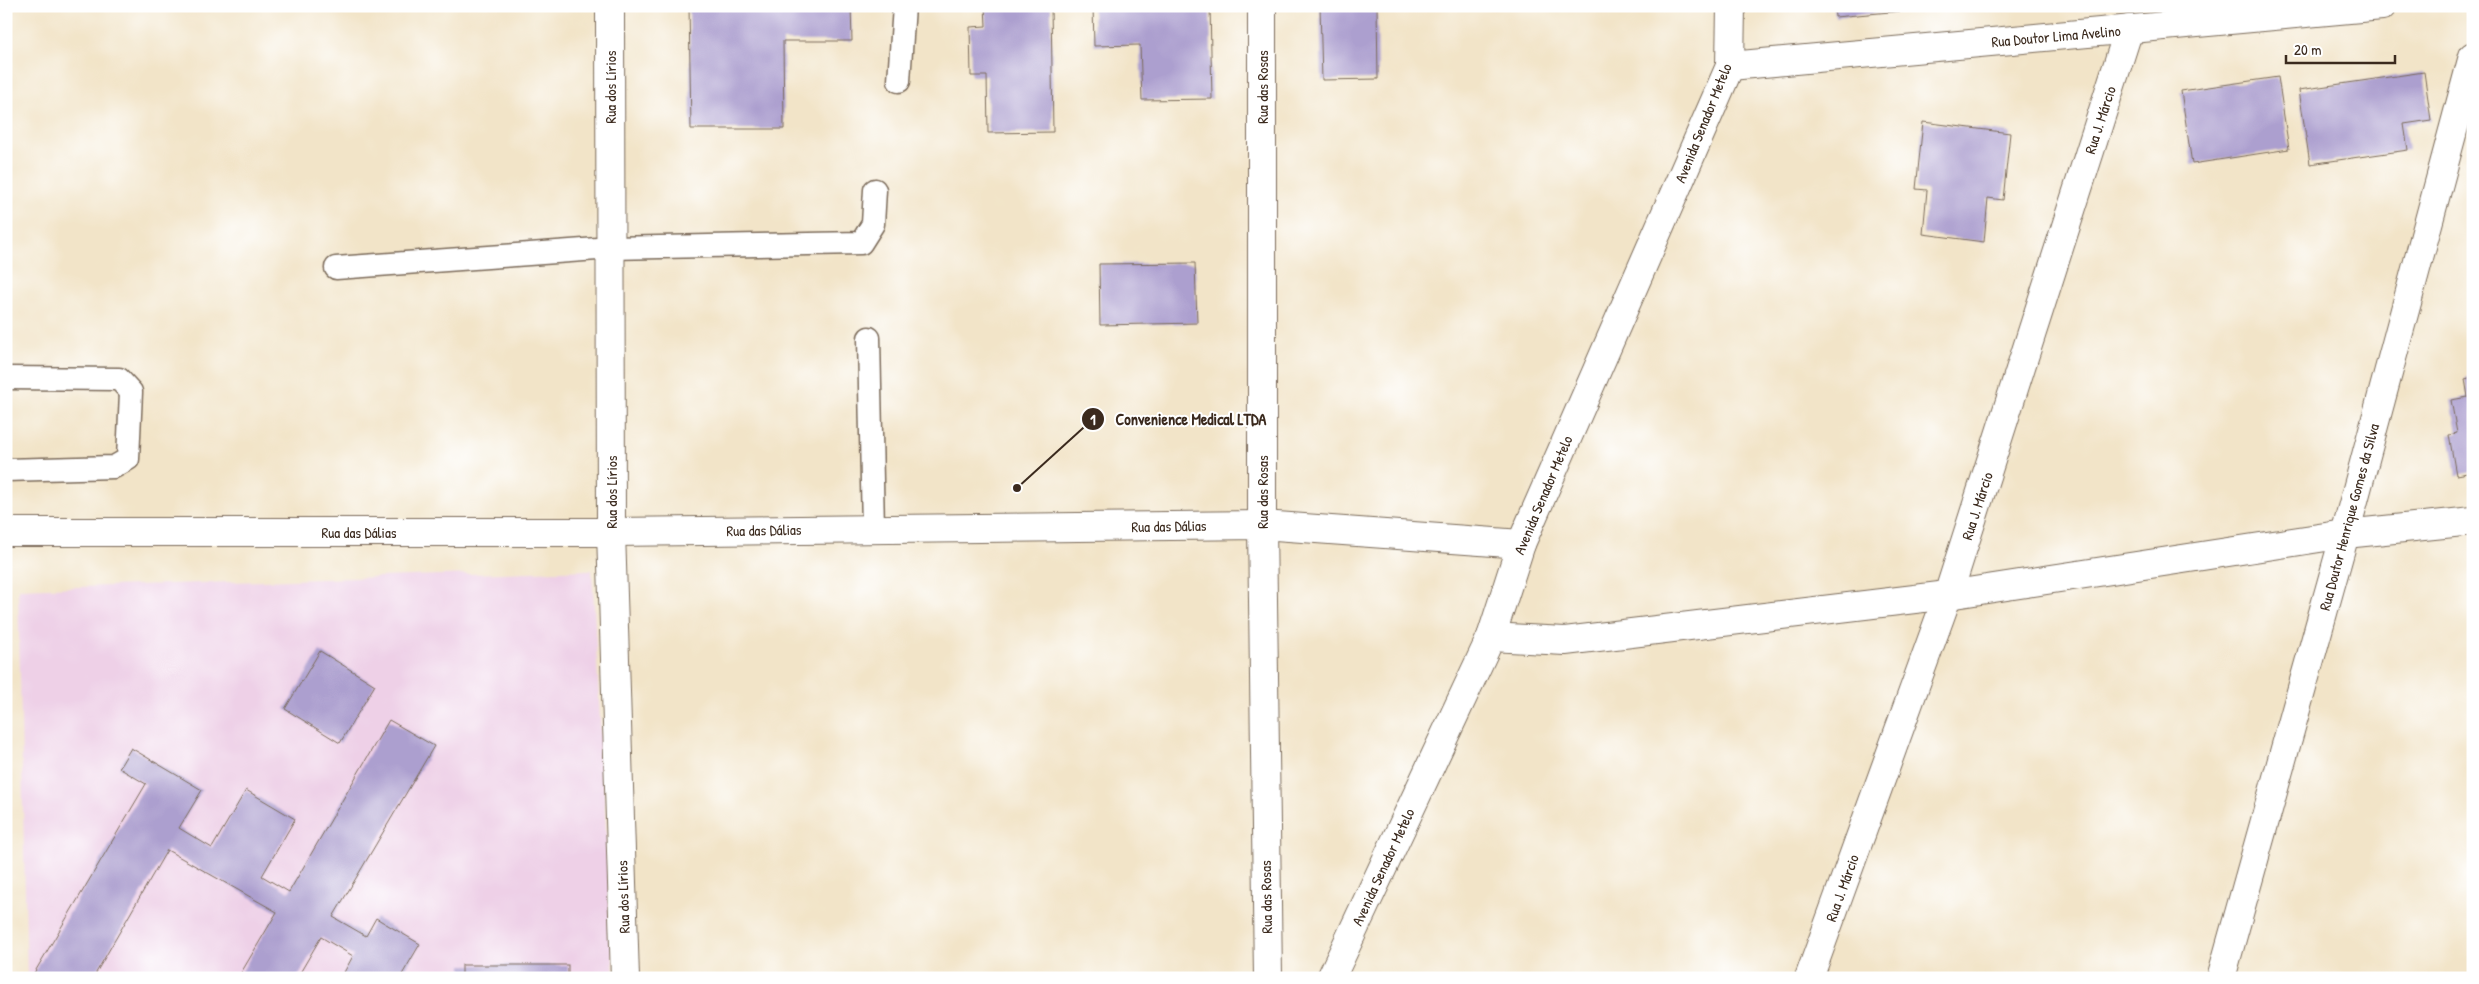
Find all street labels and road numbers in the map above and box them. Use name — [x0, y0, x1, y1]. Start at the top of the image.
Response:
street label: Rua Doutor Lima Avelino — [1990, 20, 2122, 52]
street label: Rua dos Lírios — [600, 50, 621, 124]
street label: Rua das Rosas — [1252, 50, 1273, 124]
street label: Avenida Senador Metelo — [1669, 60, 1737, 186]
street label: Rua J. Márcio — [2079, 83, 2121, 157]
street label: Rua Doutor Henrique Gomes da Silva — [2314, 421, 2384, 613]
street label: Avenida Senador Metelo — [1508, 432, 1578, 558]
street label: Rua dos Lírios — [601, 455, 622, 529]
street label: Rua das Rosas — [1252, 455, 1273, 529]
street label: Rua J. Márcio — [1956, 469, 1998, 543]
street label: Rua das Dálias — [1131, 515, 1207, 537]
street label: Rua das Dálias — [726, 519, 802, 541]
street label: Rua das Dálias — [321, 522, 397, 543]
street label: Avenida Senador Metelo — [1347, 805, 1419, 929]
street label: Rua J. Márcio — [1820, 851, 1864, 925]
street label: Rua dos Lírios — [611, 860, 635, 934]
street label: Rua das Rosas — [1255, 860, 1277, 934]

